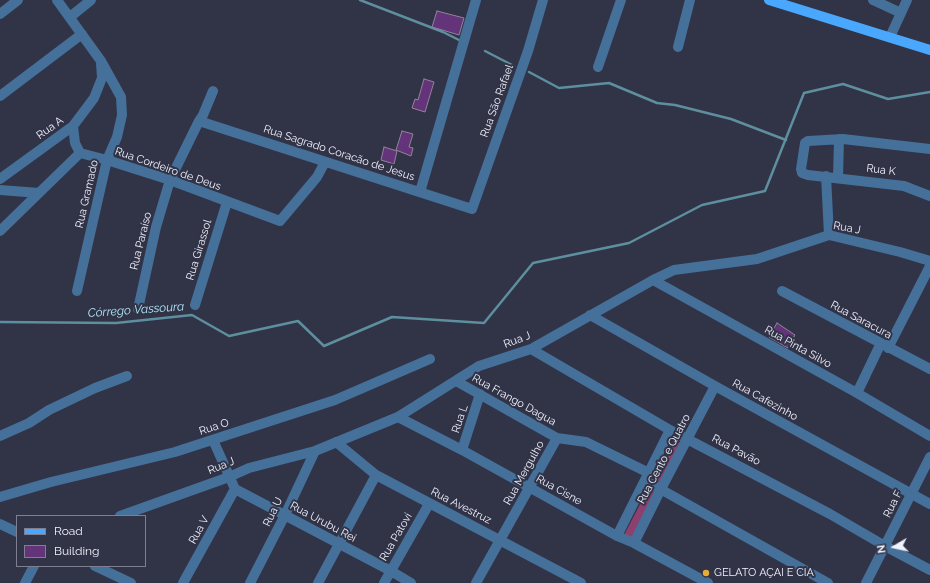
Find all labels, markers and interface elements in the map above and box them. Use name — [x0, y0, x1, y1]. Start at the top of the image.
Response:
street label: Rua São Rafael — [478, 63, 516, 139]
street label: Rua A — [34, 114, 66, 142]
street label: Rua Sagrado Coracão de Jesus — [262, 122, 416, 184]
street label: Rua Cordeiro de Deus — [113, 145, 223, 193]
street label: Rua Gramado — [73, 159, 101, 229]
street label: Rua K — [866, 162, 896, 178]
street label: Rua Paraíso — [127, 211, 155, 271]
street label: Rua Girassol — [184, 218, 214, 282]
street label: Rua J — [832, 219, 862, 237]
street label: Rua Saracura — [828, 298, 894, 342]
water label: Córrego Vassoura — [87, 299, 185, 321]
street label: Rua Pinta Silvo — [762, 323, 834, 371]
street label: Rua J — [502, 329, 532, 351]
street label: Rua Frango Dagua — [470, 371, 558, 429]
street label: Rua Cafezinho — [730, 377, 800, 423]
street label: Rua L — [449, 403, 471, 435]
street label: Rua Cento e Quatro — [635, 412, 693, 506]
street label: Rua O — [197, 416, 231, 438]
street label: Rua Pavão — [709, 432, 763, 468]
street label: Rua Mergulho — [501, 439, 547, 507]
street label: Rua J — [206, 455, 236, 477]
street label: Rua Cisne — [534, 472, 584, 508]
street label: Rua Avestruz — [428, 485, 494, 527]
street label: Rua F — [881, 488, 905, 520]
street label: Rua U — [260, 495, 286, 529]
street label: Rua Urubu Rei — [288, 499, 358, 545]
street label: Rua Patovi — [377, 511, 415, 563]
street label: Rua V — [186, 514, 212, 546]
legend — [16, 515, 146, 567]
text: Road — [54, 524, 83, 538]
north arrow — [874, 527, 914, 567]
text: Building — [54, 544, 100, 558]
text: N — [875, 544, 889, 554]
place label: GELATO AÇAI E CIA — [714, 566, 814, 580]
marker: GELATO AÇAI E CIA — [701, 568, 711, 578]

